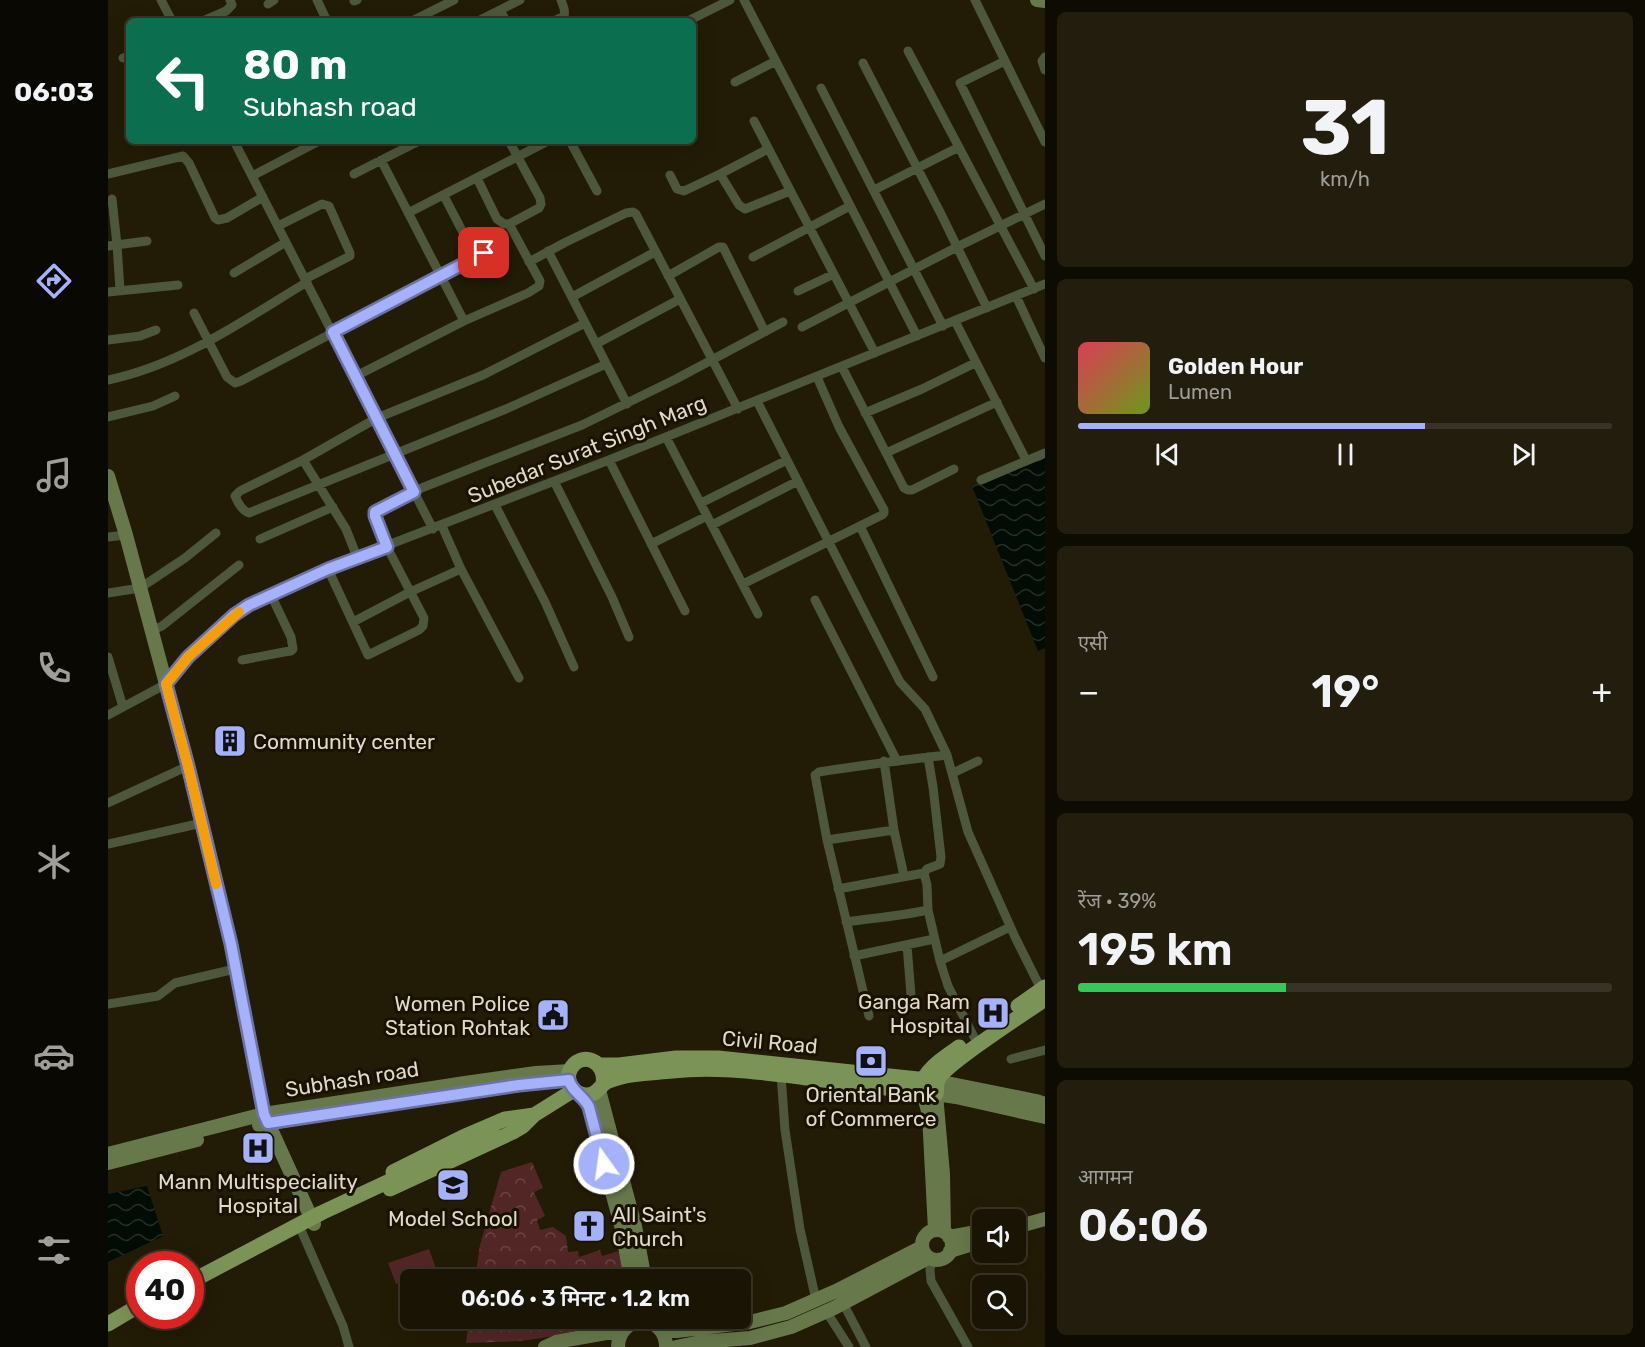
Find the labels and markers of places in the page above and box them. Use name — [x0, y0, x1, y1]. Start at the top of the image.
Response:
pin — [458, 227, 509, 278]
building icon: Community center — [212, 723, 248, 759]
place label: Community center — [253, 729, 435, 754]
place label: Ganga Ram Hospital — [858, 989, 970, 1038]
place label: Women Police Station Rohtak — [385, 991, 530, 1040]
hospital icon: Ganga Ram Hospital — [975, 995, 1011, 1031]
public building icon: Women Police Station Rohtak — [535, 997, 571, 1033]
bank icon: Oriental Bank of Commerce — [853, 1043, 889, 1079]
place label: Oriental Bank of Commerce — [806, 1082, 937, 1131]
hospital icon: Mann Multispeciality Hospital — [240, 1130, 276, 1166]
school or university icon: Model School — [435, 1167, 471, 1203]
place label: Mann Multispeciality Hospital — [158, 1169, 358, 1218]
place label: All Saint's Church — [612, 1202, 707, 1251]
place label: Model School — [388, 1206, 518, 1231]
church icon: All Saint's Church — [571, 1208, 607, 1244]

